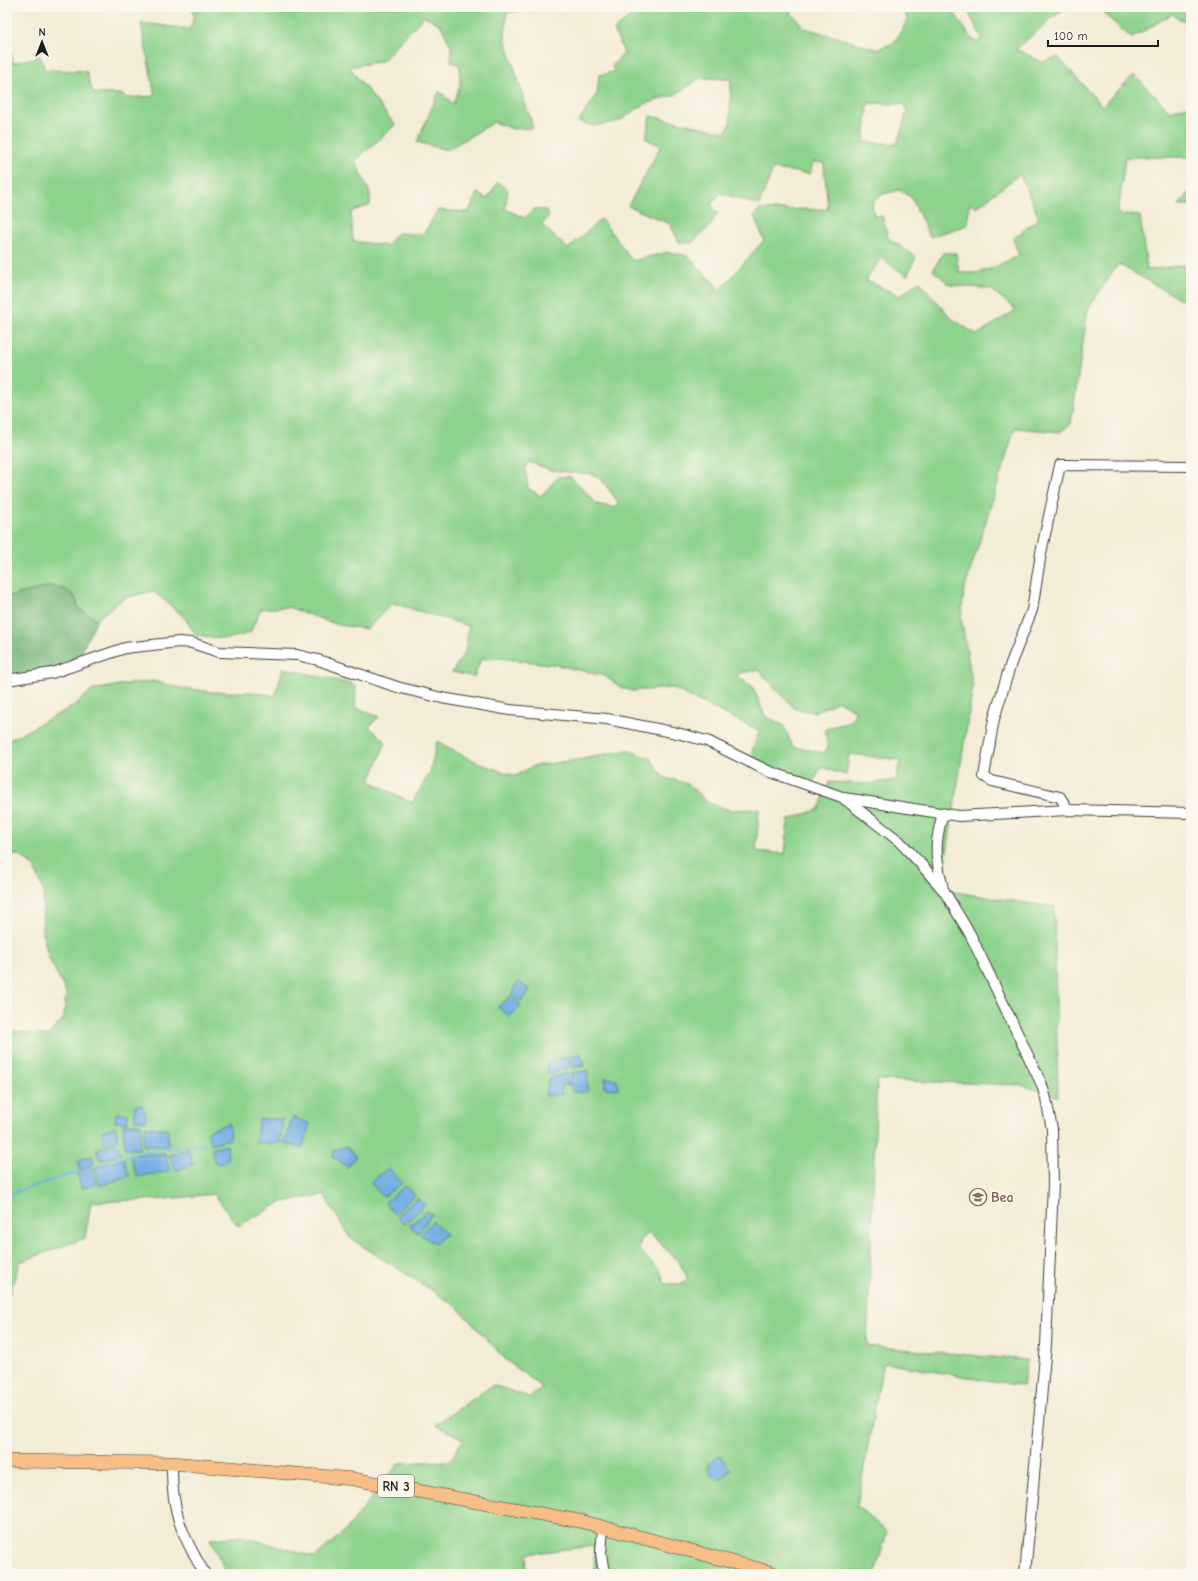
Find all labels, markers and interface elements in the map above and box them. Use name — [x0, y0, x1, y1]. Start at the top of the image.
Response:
north arrow — [22, 22, 62, 62]
scale bar — [1048, 22, 1158, 48]
text: N — [38, 26, 46, 39]
text: 100 m — [1054, 29, 1087, 43]
school or university icon: Bea — [968, 1187, 988, 1207]
place label: Bea — [991, 1189, 1014, 1206]
road number: RN 3 — [378, 1475, 414, 1497]

